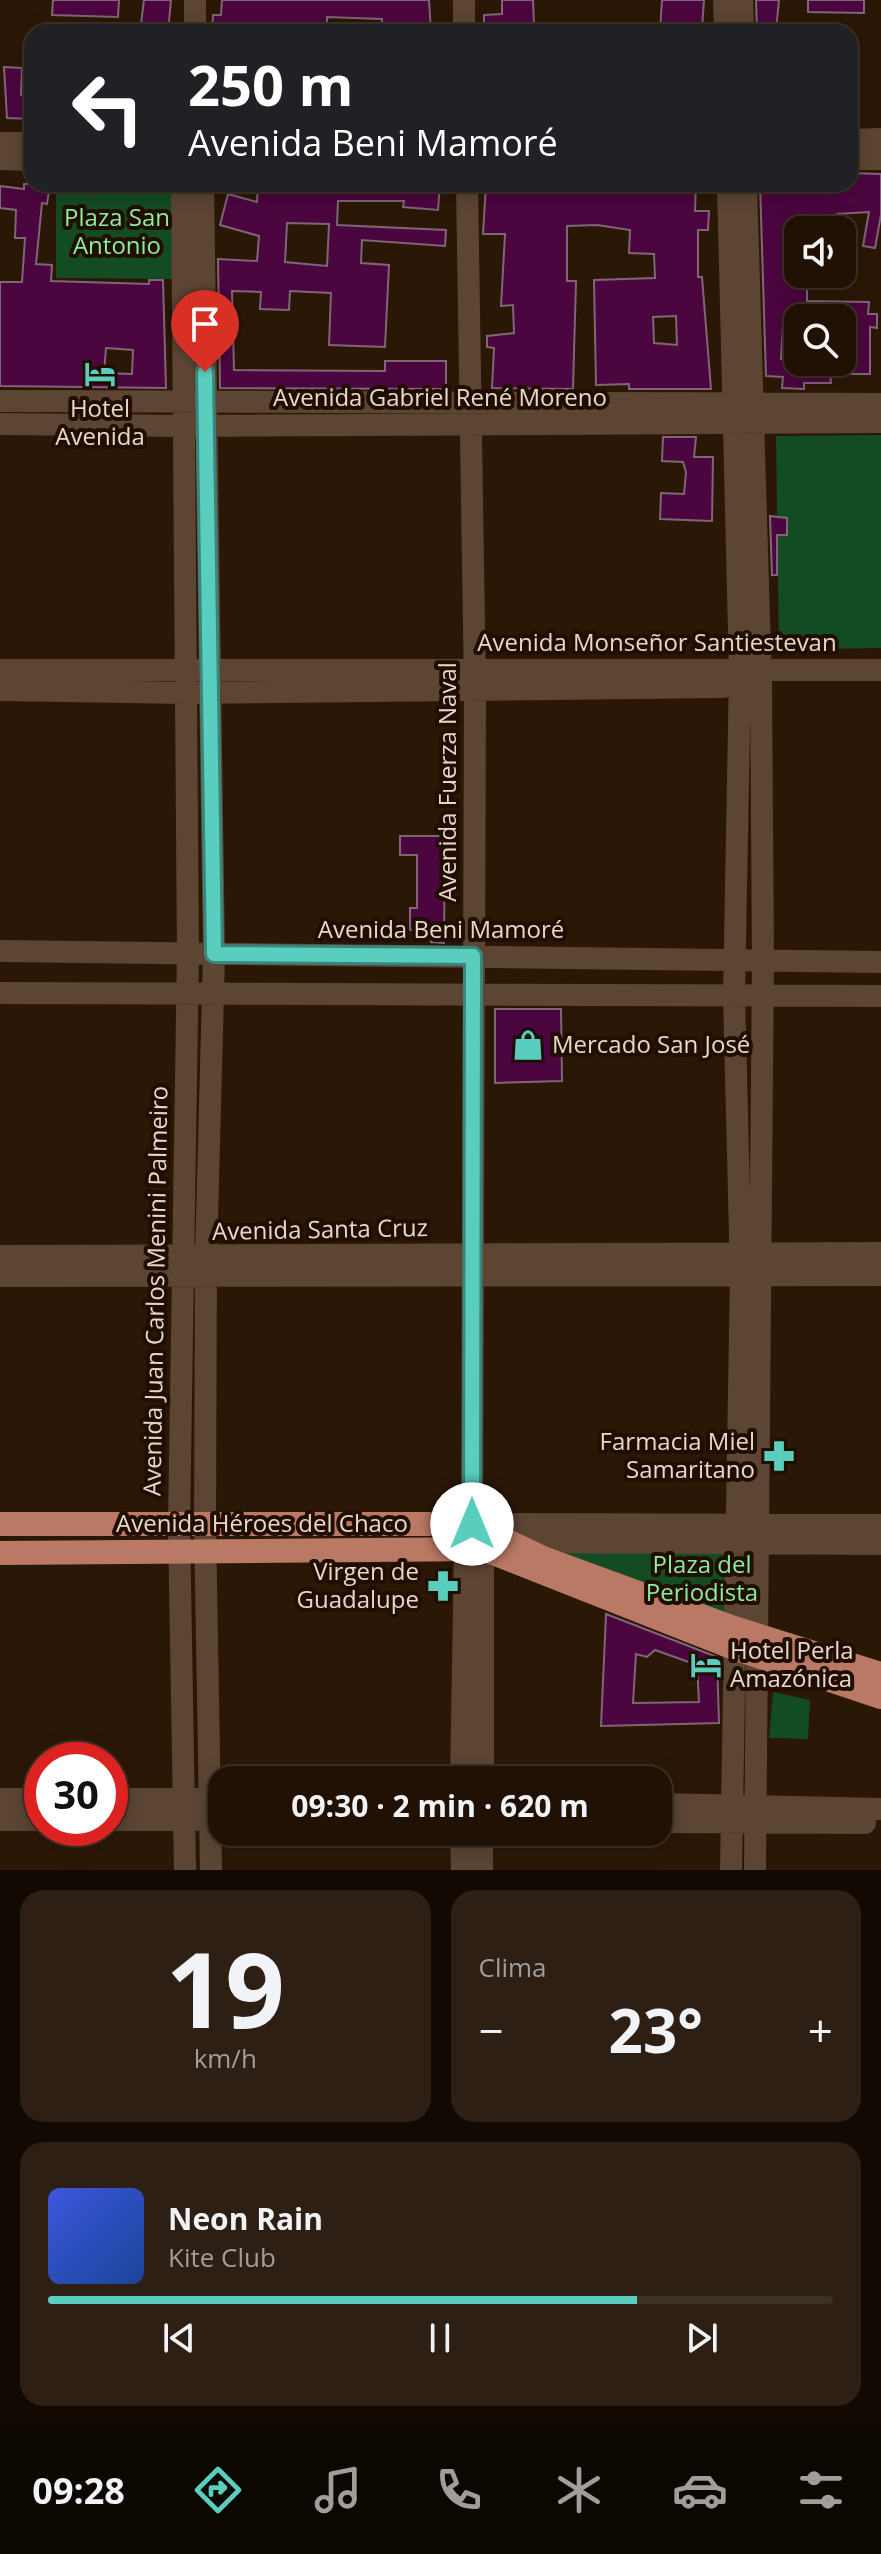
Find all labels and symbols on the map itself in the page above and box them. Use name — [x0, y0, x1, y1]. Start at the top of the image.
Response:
park label: Plaza San Antonio — [64, 200, 170, 261]
pin — [171, 290, 239, 372]
hotel icon: Hotel Avenida — [83, 357, 117, 391]
street label: Avenida Gabriel René Moreno — [273, 380, 607, 413]
place label: Hotel Avenida — [55, 391, 145, 452]
street label: Avenida Monseñor Santiestevan — [477, 625, 837, 658]
street label: Avenida Fuerza Naval — [430, 662, 463, 902]
street label: Avenida Beni Mamoré — [318, 912, 564, 945]
place label: Mercado San José — [552, 1027, 750, 1060]
shop icon: Mercado San José — [511, 1028, 545, 1062]
street label: Avenida Juan Carlos Menini Palmeiro — [134, 1086, 175, 1496]
street label: Avenida Santa Cruz — [212, 1210, 428, 1247]
place label: Farmacia Miel Samaritano — [600, 1424, 755, 1485]
pharmacy icon: Farmacia Miel Samaritano — [762, 1439, 796, 1473]
position arrow — [430, 1482, 514, 1566]
street label: Avenida Héroes del Chaco — [116, 1506, 408, 1539]
park label: Plaza del Periodista — [646, 1547, 758, 1608]
place label: Virgen de Guadalupe — [297, 1554, 419, 1615]
pharmacy icon: Virgen de Guadalupe — [426, 1569, 460, 1603]
place label: Hotel Perla Amazónica — [730, 1633, 854, 1694]
hotel icon: Hotel Perla Amazónica — [689, 1648, 723, 1682]
speed limit sign: 30 — [24, 1742, 128, 1846]

